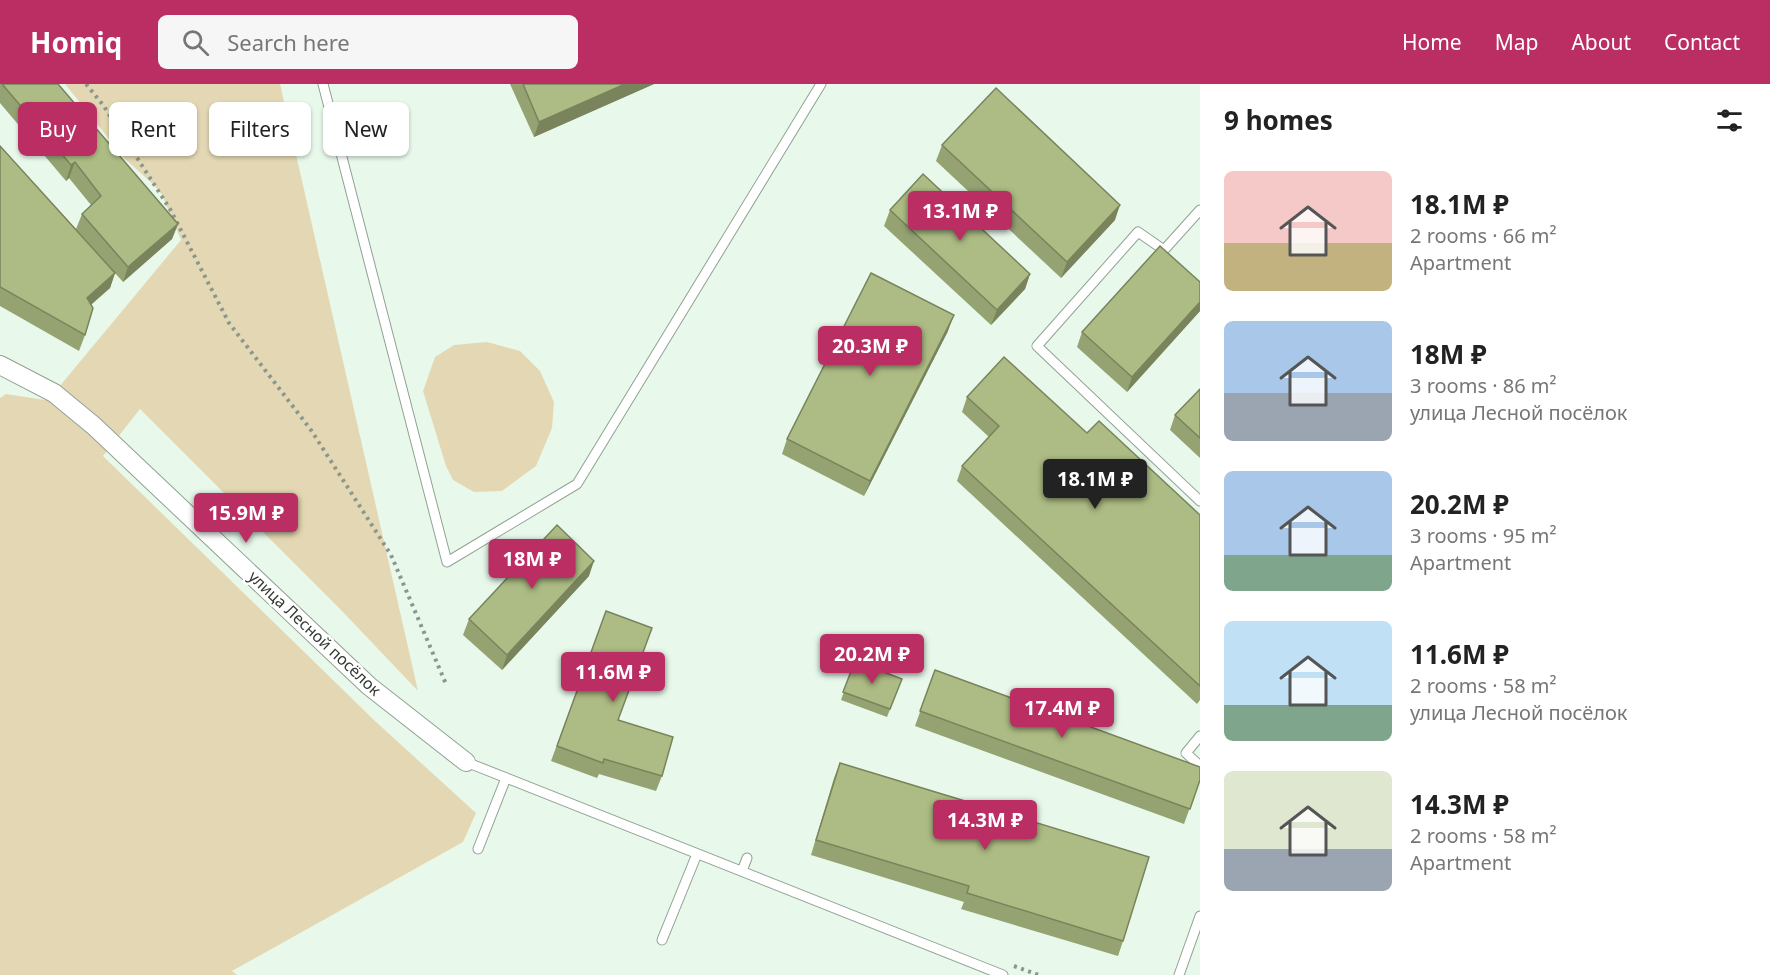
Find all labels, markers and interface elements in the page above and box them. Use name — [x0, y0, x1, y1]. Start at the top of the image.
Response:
search box — [158, 15, 578, 69]
text: Homiq — [30, 23, 122, 61]
icon: search — [179, 26, 212, 59]
text: Search here — [227, 27, 350, 57]
text: Home — [1402, 28, 1462, 56]
text: Map — [1495, 28, 1538, 56]
text: About — [1571, 28, 1631, 56]
text: Contact — [1664, 28, 1740, 56]
chip: Buy — [18, 102, 97, 156]
chip: Rent — [109, 102, 197, 156]
chip: Filters — [209, 102, 311, 156]
chip: New — [323, 102, 409, 156]
text: 9 homes — [1224, 102, 1333, 138]
icon: filters — [1713, 104, 1746, 137]
text: 18.1M ₽ — [1410, 186, 1509, 222]
pin: 13.1M ₽ — [905, 191, 1015, 242]
icon: home — [1272, 195, 1344, 267]
text: 13.1M ₽ — [922, 197, 998, 224]
text: 2 rooms · 66 m² — [1410, 222, 1557, 249]
text: Apartment — [1410, 249, 1511, 276]
pin: 20.3M ₽ — [815, 326, 925, 377]
text: 20.3M ₽ — [832, 332, 908, 359]
text: 18M ₽ — [1410, 336, 1487, 372]
icon: home — [1272, 345, 1344, 417]
text: 3 rooms · 86 m² — [1410, 372, 1557, 399]
text: улица Лесной посёлок — [1410, 399, 1627, 426]
pin: 18.1M ₽ — [1040, 459, 1150, 510]
text: 18.1M ₽ — [1057, 465, 1133, 492]
text: 20.2M ₽ — [1410, 486, 1509, 522]
pin: 15.9M ₽ — [191, 493, 301, 544]
icon: home — [1272, 495, 1344, 567]
text: 15.9M ₽ — [208, 499, 284, 526]
text: 3 rooms · 95 m² — [1410, 522, 1557, 549]
pin: 18M ₽ — [490, 539, 574, 590]
text: 18M ₽ — [503, 545, 561, 572]
text: Apartment — [1410, 549, 1511, 576]
street label: улица Лесной посёлок — [244, 566, 386, 701]
pin: 20.2M ₽ — [817, 634, 927, 685]
text: 11.6M ₽ — [1410, 636, 1509, 672]
text: 20.2M ₽ — [834, 640, 910, 667]
icon: home — [1272, 645, 1344, 717]
pin: 11.6M ₽ — [558, 652, 668, 703]
text: 11.6M ₽ — [575, 658, 651, 685]
text: 2 rooms · 58 m² — [1410, 672, 1557, 699]
pin: 17.4M ₽ — [1007, 688, 1117, 739]
text: 17.4M ₽ — [1024, 694, 1100, 721]
text: улица Лесной посёлок — [1410, 699, 1627, 726]
text: 14.3M ₽ — [1410, 786, 1509, 822]
icon: home — [1272, 795, 1344, 867]
pin: 14.3M ₽ — [930, 800, 1040, 851]
text: 14.3M ₽ — [947, 806, 1023, 833]
text: 2 rooms · 58 m² — [1410, 822, 1557, 849]
text: Apartment — [1410, 849, 1511, 876]

